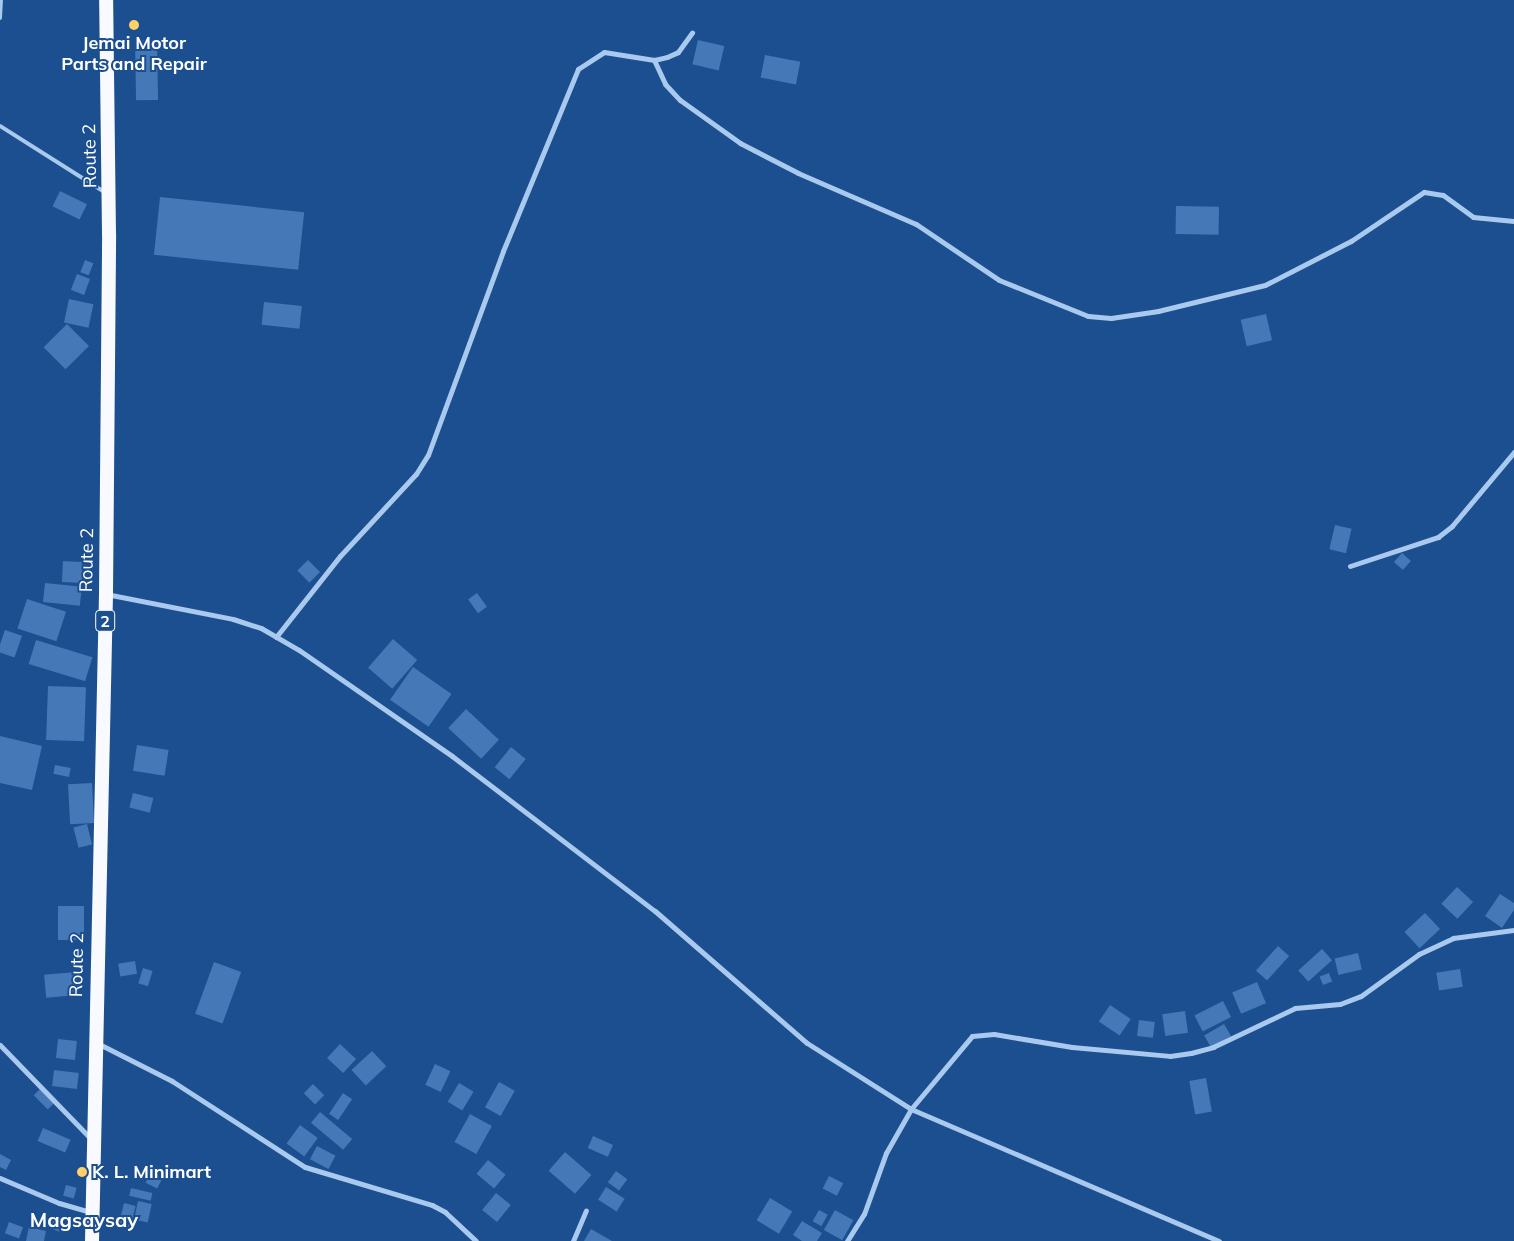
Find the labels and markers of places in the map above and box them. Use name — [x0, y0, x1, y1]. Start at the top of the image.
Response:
marker: Jemai Motor Parts and Repair — [128, 19, 140, 31]
place label: Jemai Motor Parts and Repair — [61, 33, 207, 76]
place label: K. L. Minimart — [92, 1161, 211, 1183]
marker: K. L. Minimart — [76, 1166, 88, 1178]

